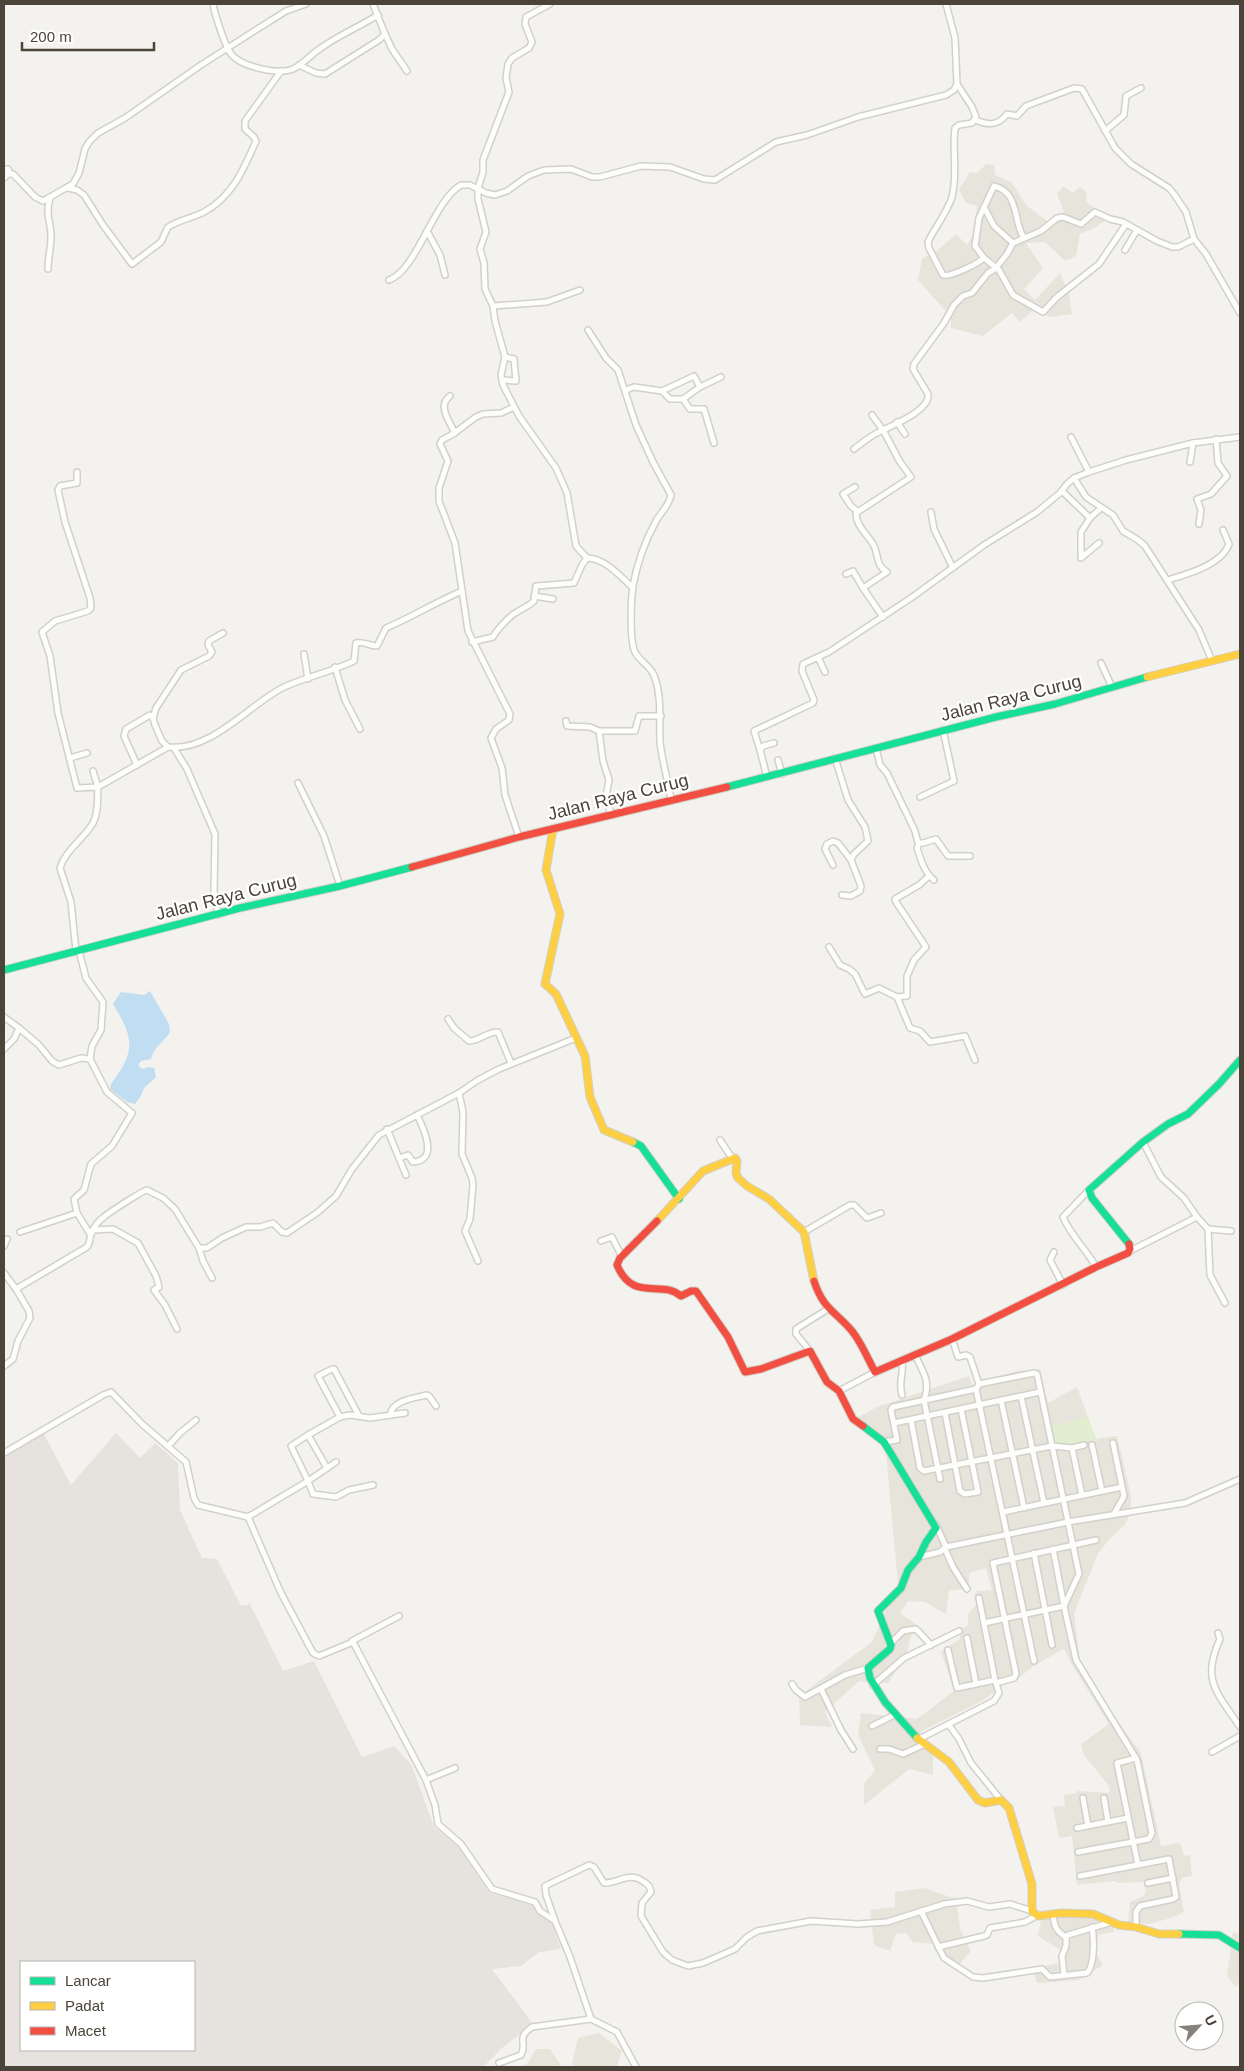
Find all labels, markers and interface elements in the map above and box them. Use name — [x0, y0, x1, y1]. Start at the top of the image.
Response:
scale bar — [22, 20, 155, 52]
text: 200 m — [30, 28, 72, 45]
street label: Jalan Raya Curug — [939, 671, 1083, 725]
street label: Jalan Raya Curug — [546, 770, 690, 824]
street label: Jalan Raya Curug — [154, 870, 298, 924]
legend — [20, 1961, 195, 2051]
text: Lancar — [65, 1972, 111, 1989]
text: Padat — [65, 1997, 105, 2014]
north arrow — [1174, 2001, 1224, 2051]
text: U — [1201, 2012, 1220, 2028]
text: Macet — [65, 2022, 107, 2039]

